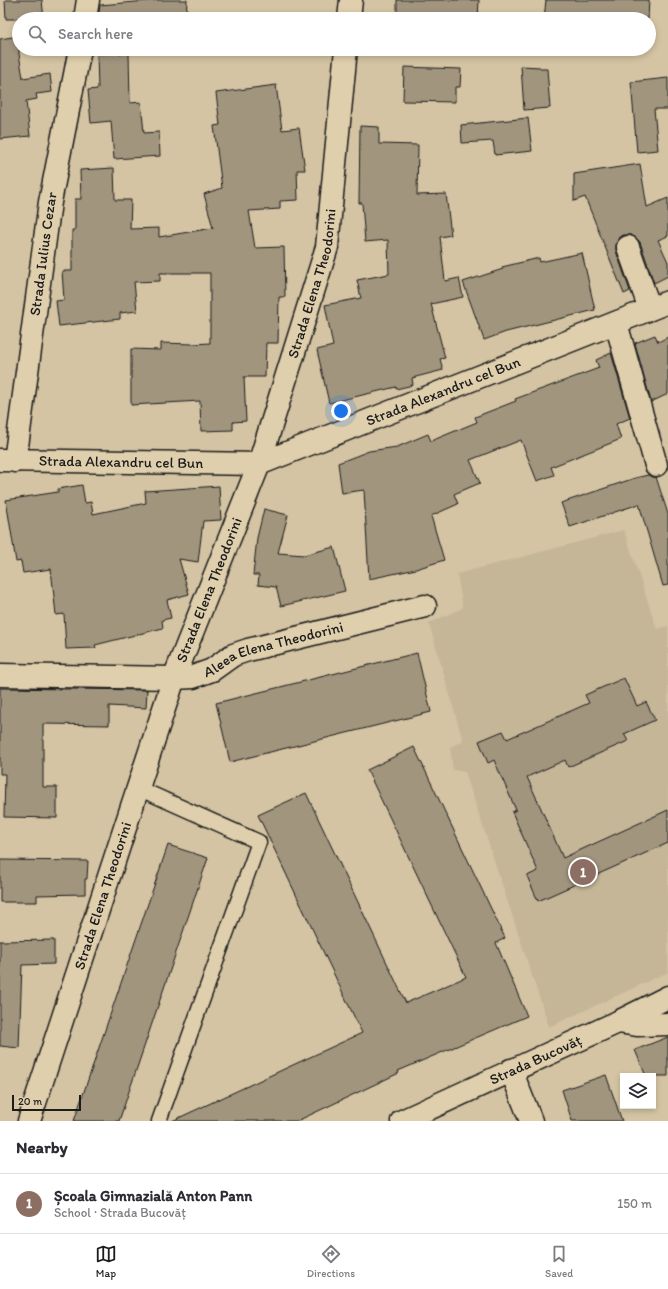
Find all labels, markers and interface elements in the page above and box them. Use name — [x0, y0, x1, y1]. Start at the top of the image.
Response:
search box — [12, 12, 656, 56]
icon: search — [26, 23, 48, 45]
text: Search here — [58, 25, 133, 43]
street label: Strada Iulius Cezar — [26, 191, 61, 317]
street label: Strada Elena Theodorini — [284, 208, 340, 360]
street label: Strada Alexandru cel Bun — [363, 352, 523, 430]
your location — [331, 401, 351, 421]
street label: Strada Alexandru cel Bun — [39, 452, 203, 472]
street label: Strada Elena Theodorini — [172, 515, 246, 665]
street label: Aleea Elena Theodorini — [201, 618, 345, 681]
street label: Strada Elena Theodorini — [70, 820, 135, 972]
pin: 1 — [570, 857, 596, 887]
street label: Strada Bucovăț — [487, 1031, 585, 1089]
map controls — [620, 1073, 656, 1109]
button: layers — [620, 1073, 656, 1109]
scale bar — [12, 1093, 81, 1112]
text: 20 m — [18, 1095, 42, 1108]
text: Nearby — [16, 1137, 68, 1157]
text: Școala Gimnazială Anton Pann — [54, 1187, 252, 1205]
text: 1 — [26, 1196, 32, 1211]
text: 150 m — [617, 1196, 652, 1211]
text: School · Strada Bucovăț — [54, 1205, 186, 1220]
tab: Map — [95, 1243, 117, 1280]
tab: Directions — [307, 1243, 355, 1280]
tab: Saved — [545, 1243, 573, 1280]

